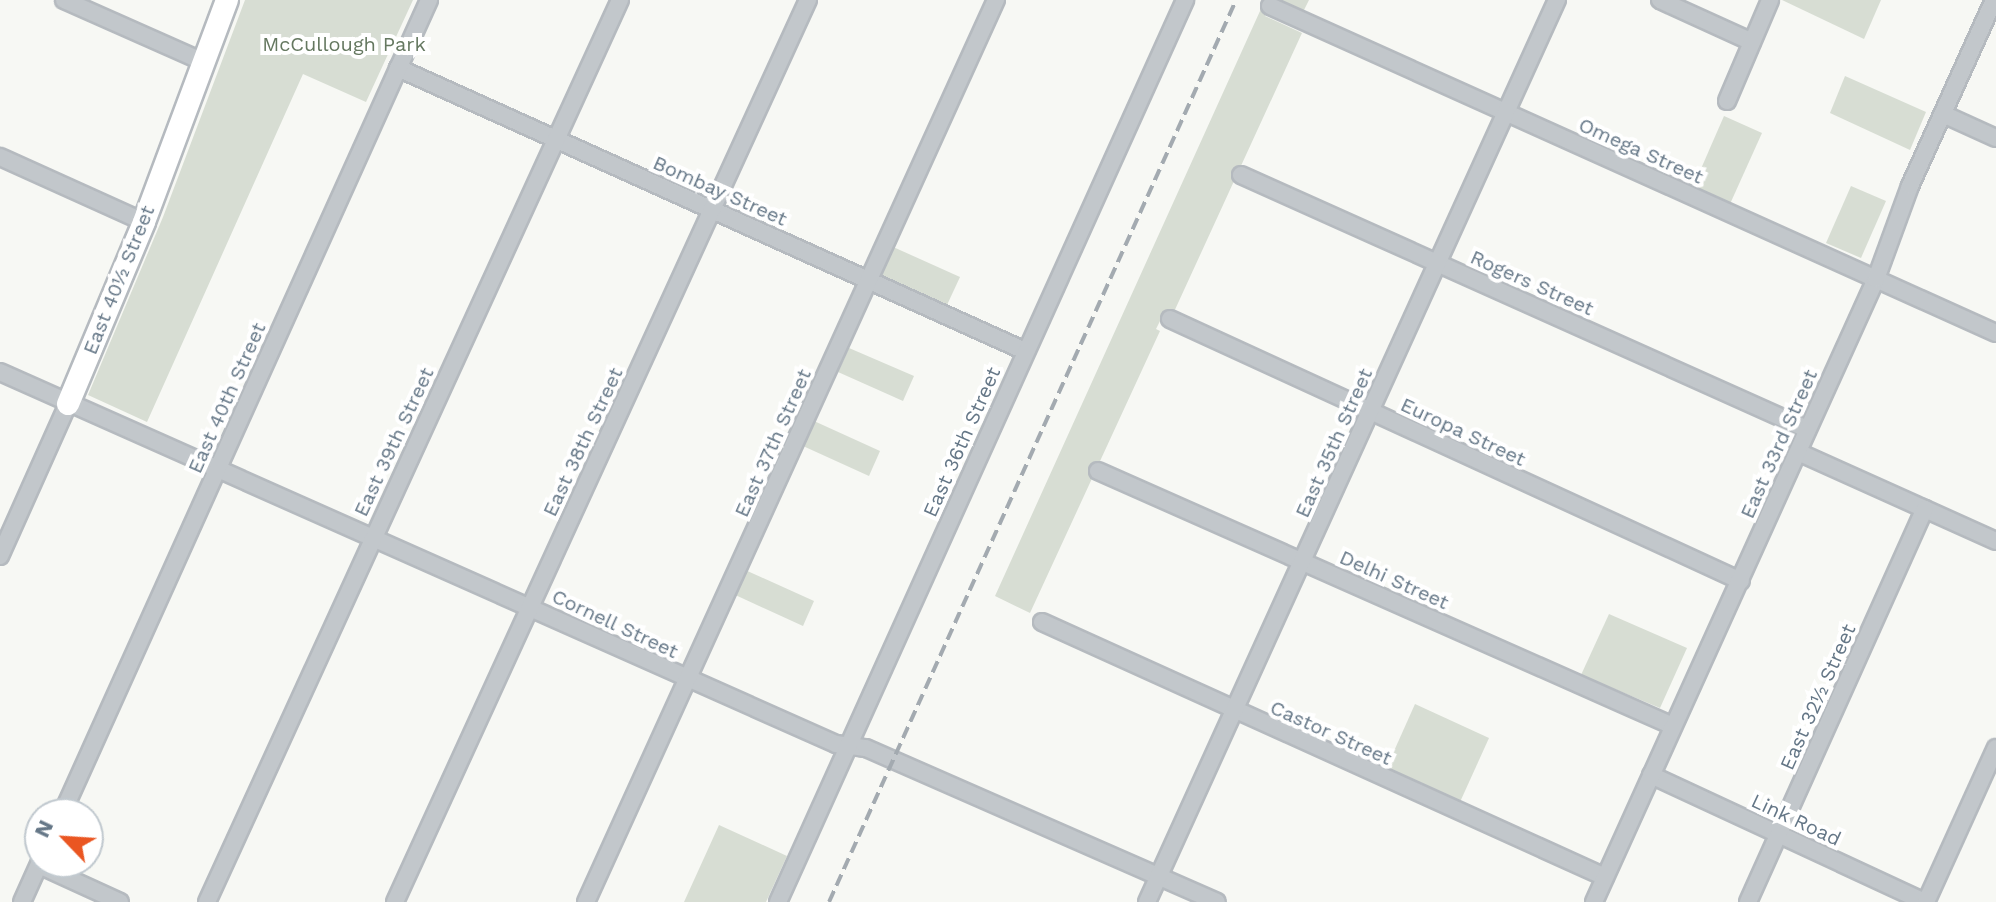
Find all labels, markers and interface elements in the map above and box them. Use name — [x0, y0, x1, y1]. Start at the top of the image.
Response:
park label: McCullough Park — [262, 32, 426, 56]
street label: Omega Street — [1575, 113, 1707, 189]
street label: Bombay Street — [649, 151, 791, 231]
street label: East 40½ Street — [78, 202, 160, 358]
street label: Rogers Street — [1467, 245, 1597, 321]
street label: East 40th Street — [183, 319, 271, 477]
street label: East 36th Street — [918, 363, 1006, 521]
street label: East 39th Street — [349, 364, 439, 520]
street label: East 38th Street — [538, 364, 628, 520]
street label: East 37th Street — [730, 365, 816, 521]
street label: East 35th Street — [1290, 365, 1378, 521]
street label: East 33rd Street — [1735, 366, 1823, 522]
street label: Europa Street — [1397, 392, 1529, 472]
street label: Delhi Street — [1336, 545, 1452, 615]
street label: Cornell Street — [548, 584, 682, 664]
street label: East 32½ Street — [1775, 620, 1861, 774]
street label: Castor Street — [1266, 695, 1396, 771]
street label: Link Road — [1747, 789, 1845, 851]
north arrow — [24, 798, 104, 878]
text: N — [29, 816, 58, 841]

